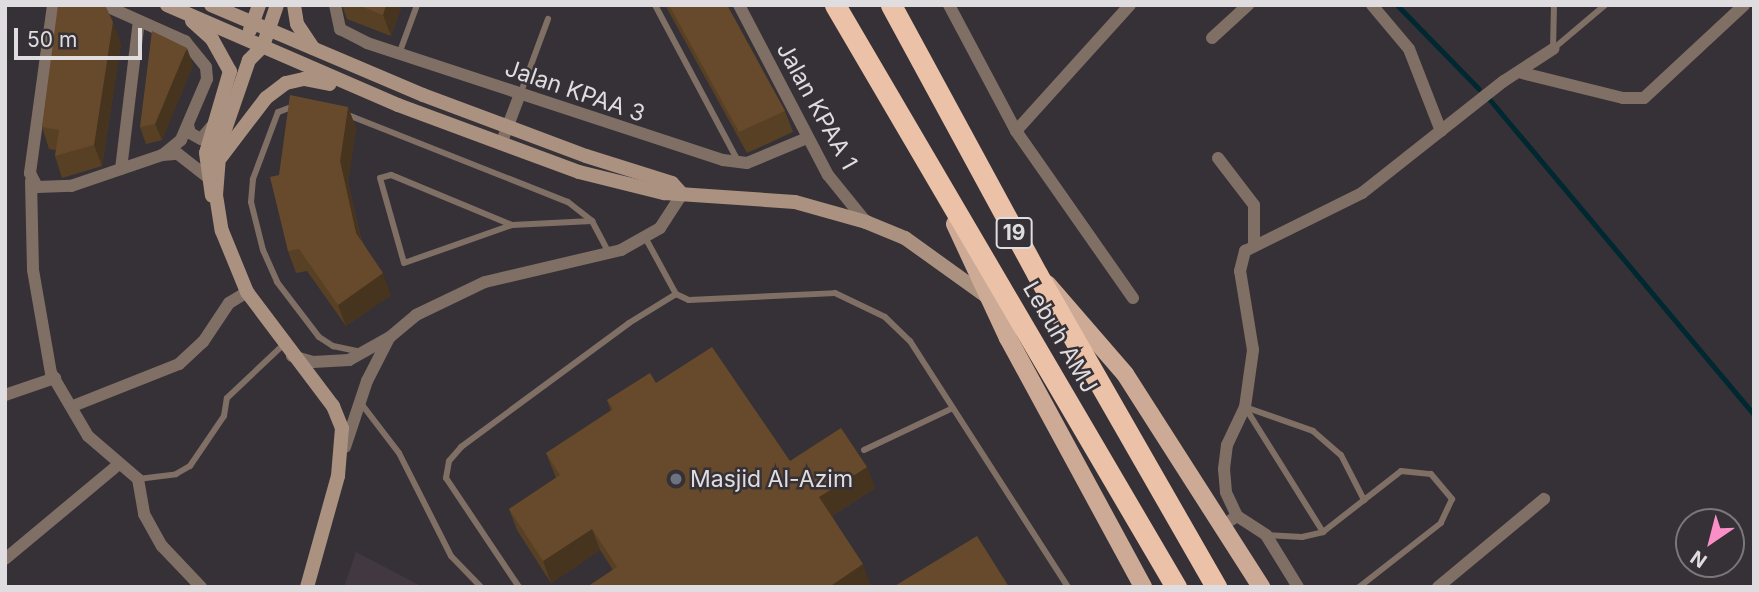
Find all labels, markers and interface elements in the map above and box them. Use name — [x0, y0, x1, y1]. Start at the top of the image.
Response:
scale bar — [18, 14, 145, 58]
text: 50 m — [27, 27, 77, 52]
street label: Jalan KPAA 1 — [771, 38, 863, 174]
street label: Jalan KPAA 3 — [502, 54, 648, 128]
road number: 19 — [995, 216, 1033, 250]
street label: Lebuh AMJ — [1017, 276, 1103, 398]
place label: Masjid Al-Azim — [690, 465, 853, 493]
marker: Masjid Al-Azim — [668, 471, 684, 487]
north arrow — [1675, 508, 1745, 578]
text: N — [1686, 545, 1711, 573]

